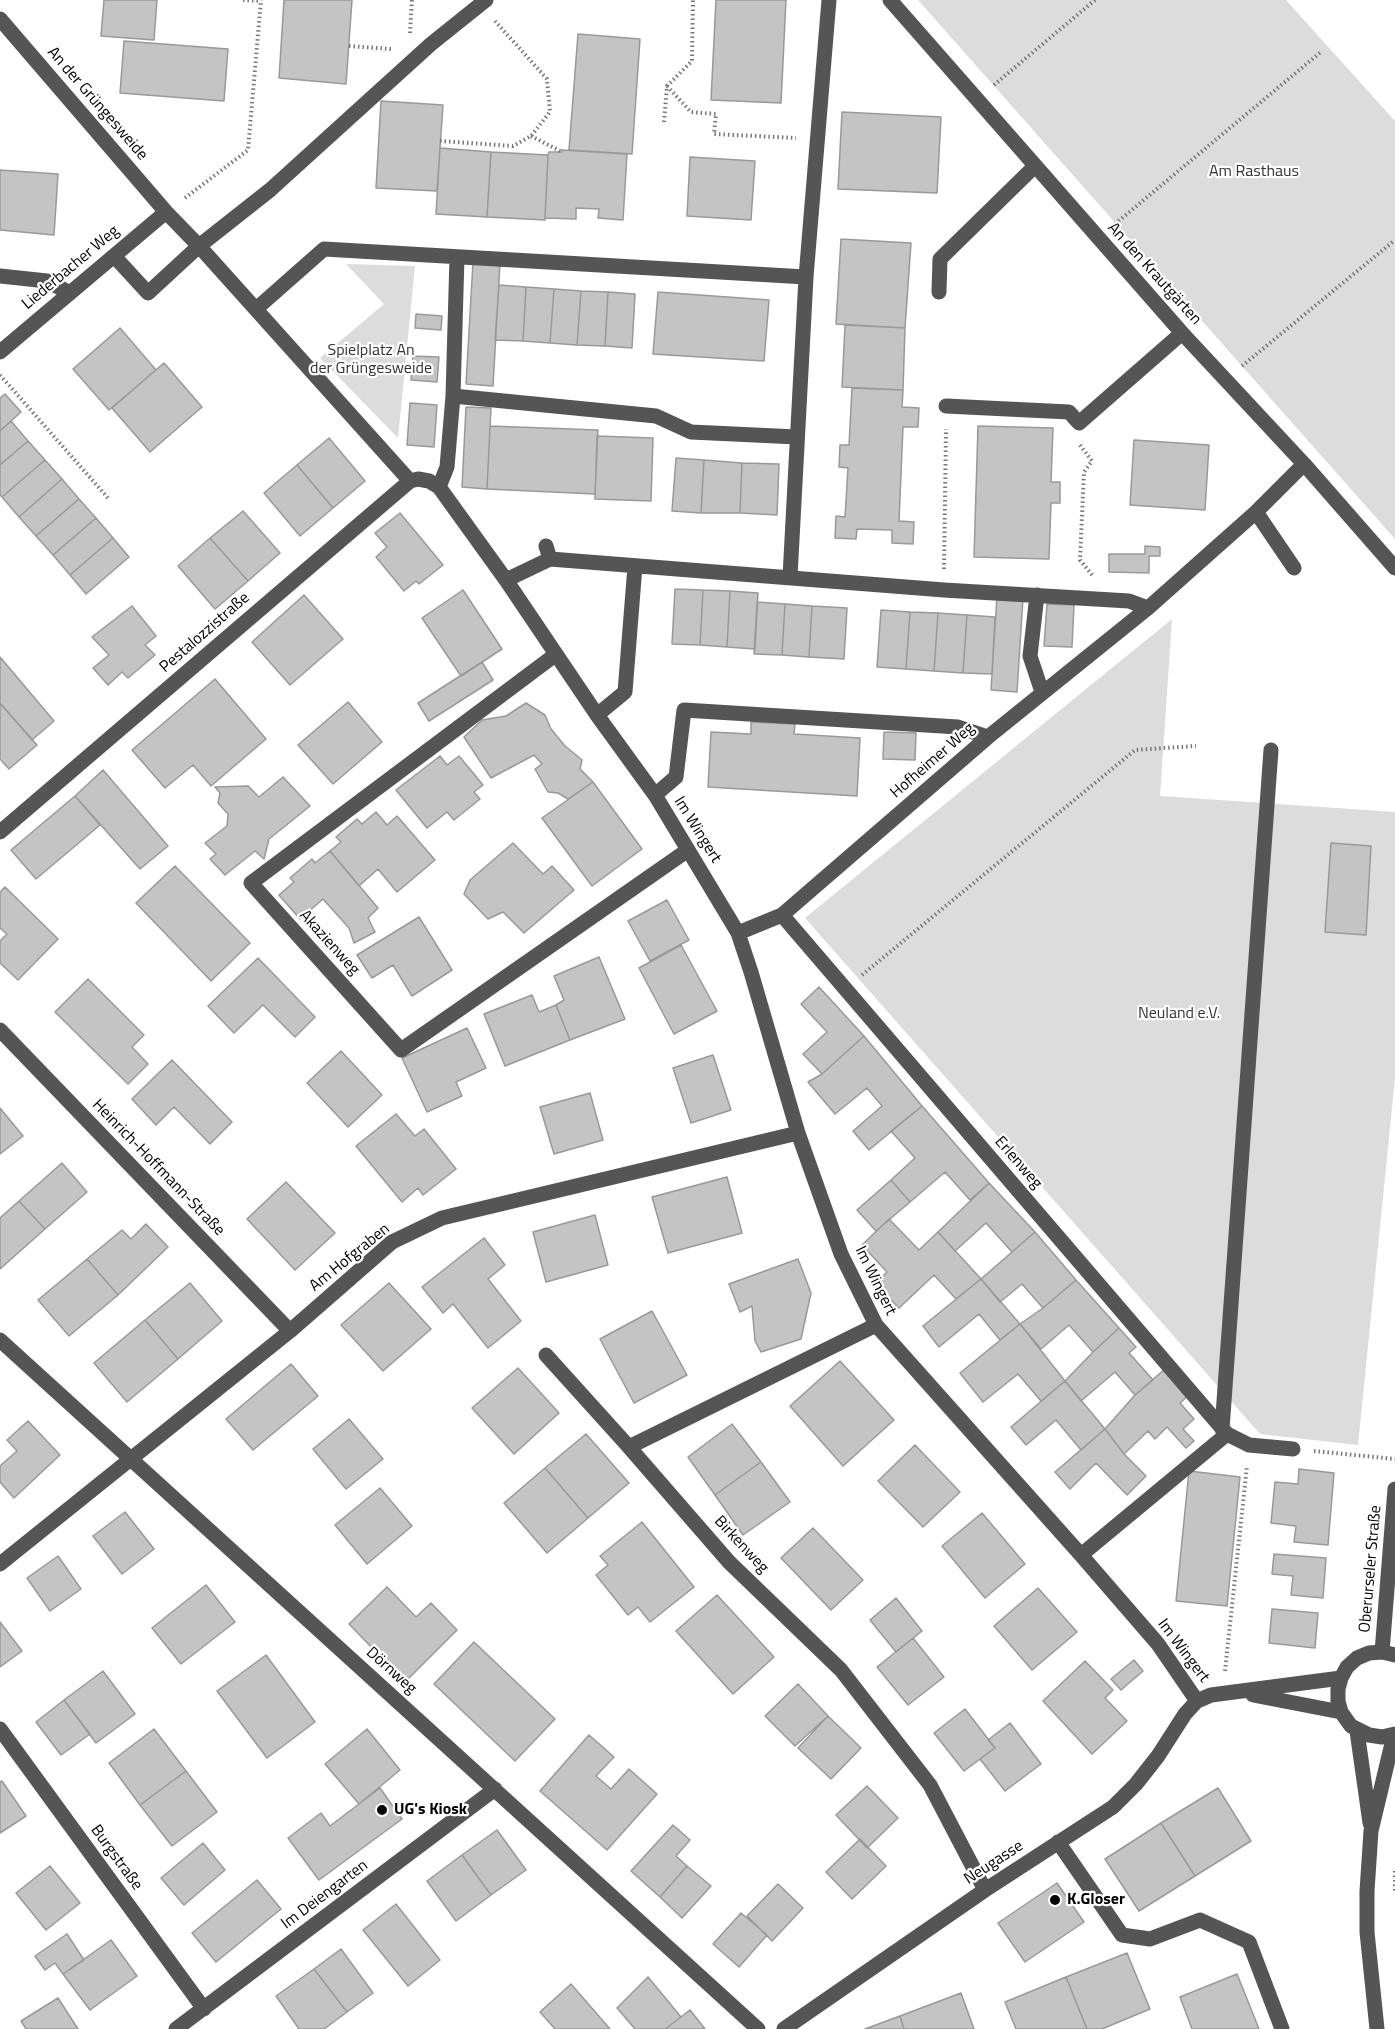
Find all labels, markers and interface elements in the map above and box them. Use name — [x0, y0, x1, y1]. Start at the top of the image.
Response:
street label: An der Grüngesweide — [43, 43, 151, 165]
park label: Am Rasthaus — [1209, 162, 1299, 182]
street label: An den Krautgärten — [1103, 219, 1205, 329]
street label: Liederbacher Weg — [19, 222, 123, 314]
park label: Spielplatz An der Grüngesweide — [310, 341, 432, 379]
street label: Pestalozzistraße — [156, 589, 254, 677]
street label: Hofheimer Weg — [887, 719, 979, 803]
street label: Im Wingert — [669, 793, 725, 867]
street label: Akazienweg — [295, 906, 363, 980]
park label: Neuland e.V. — [1138, 1004, 1220, 1024]
street label: Heinrich-Hoffmann-Straße — [88, 1096, 228, 1240]
street label: Erlenweg — [990, 1133, 1046, 1193]
street label: Am Hofgraben — [306, 1220, 394, 1296]
street label: Im Wingert — [850, 1243, 900, 1319]
street label: Oberurseler Straße — [1356, 1504, 1386, 1634]
street label: Birkenweg — [710, 1512, 772, 1578]
street label: Im Wingert — [1153, 1615, 1213, 1687]
street label: Dörnweg — [362, 1643, 420, 1699]
place label: UG's Kiosk — [394, 1800, 467, 1820]
marker: UG's Kiosk — [375, 1803, 389, 1817]
street label: Burgstraße — [86, 1822, 146, 1894]
street label: Neugasse — [961, 1837, 1027, 1889]
street label: Im Deiengarten — [278, 1856, 372, 1934]
place label: K.Gloser — [1067, 1890, 1125, 1910]
marker: K.Gloser — [1048, 1893, 1062, 1907]

